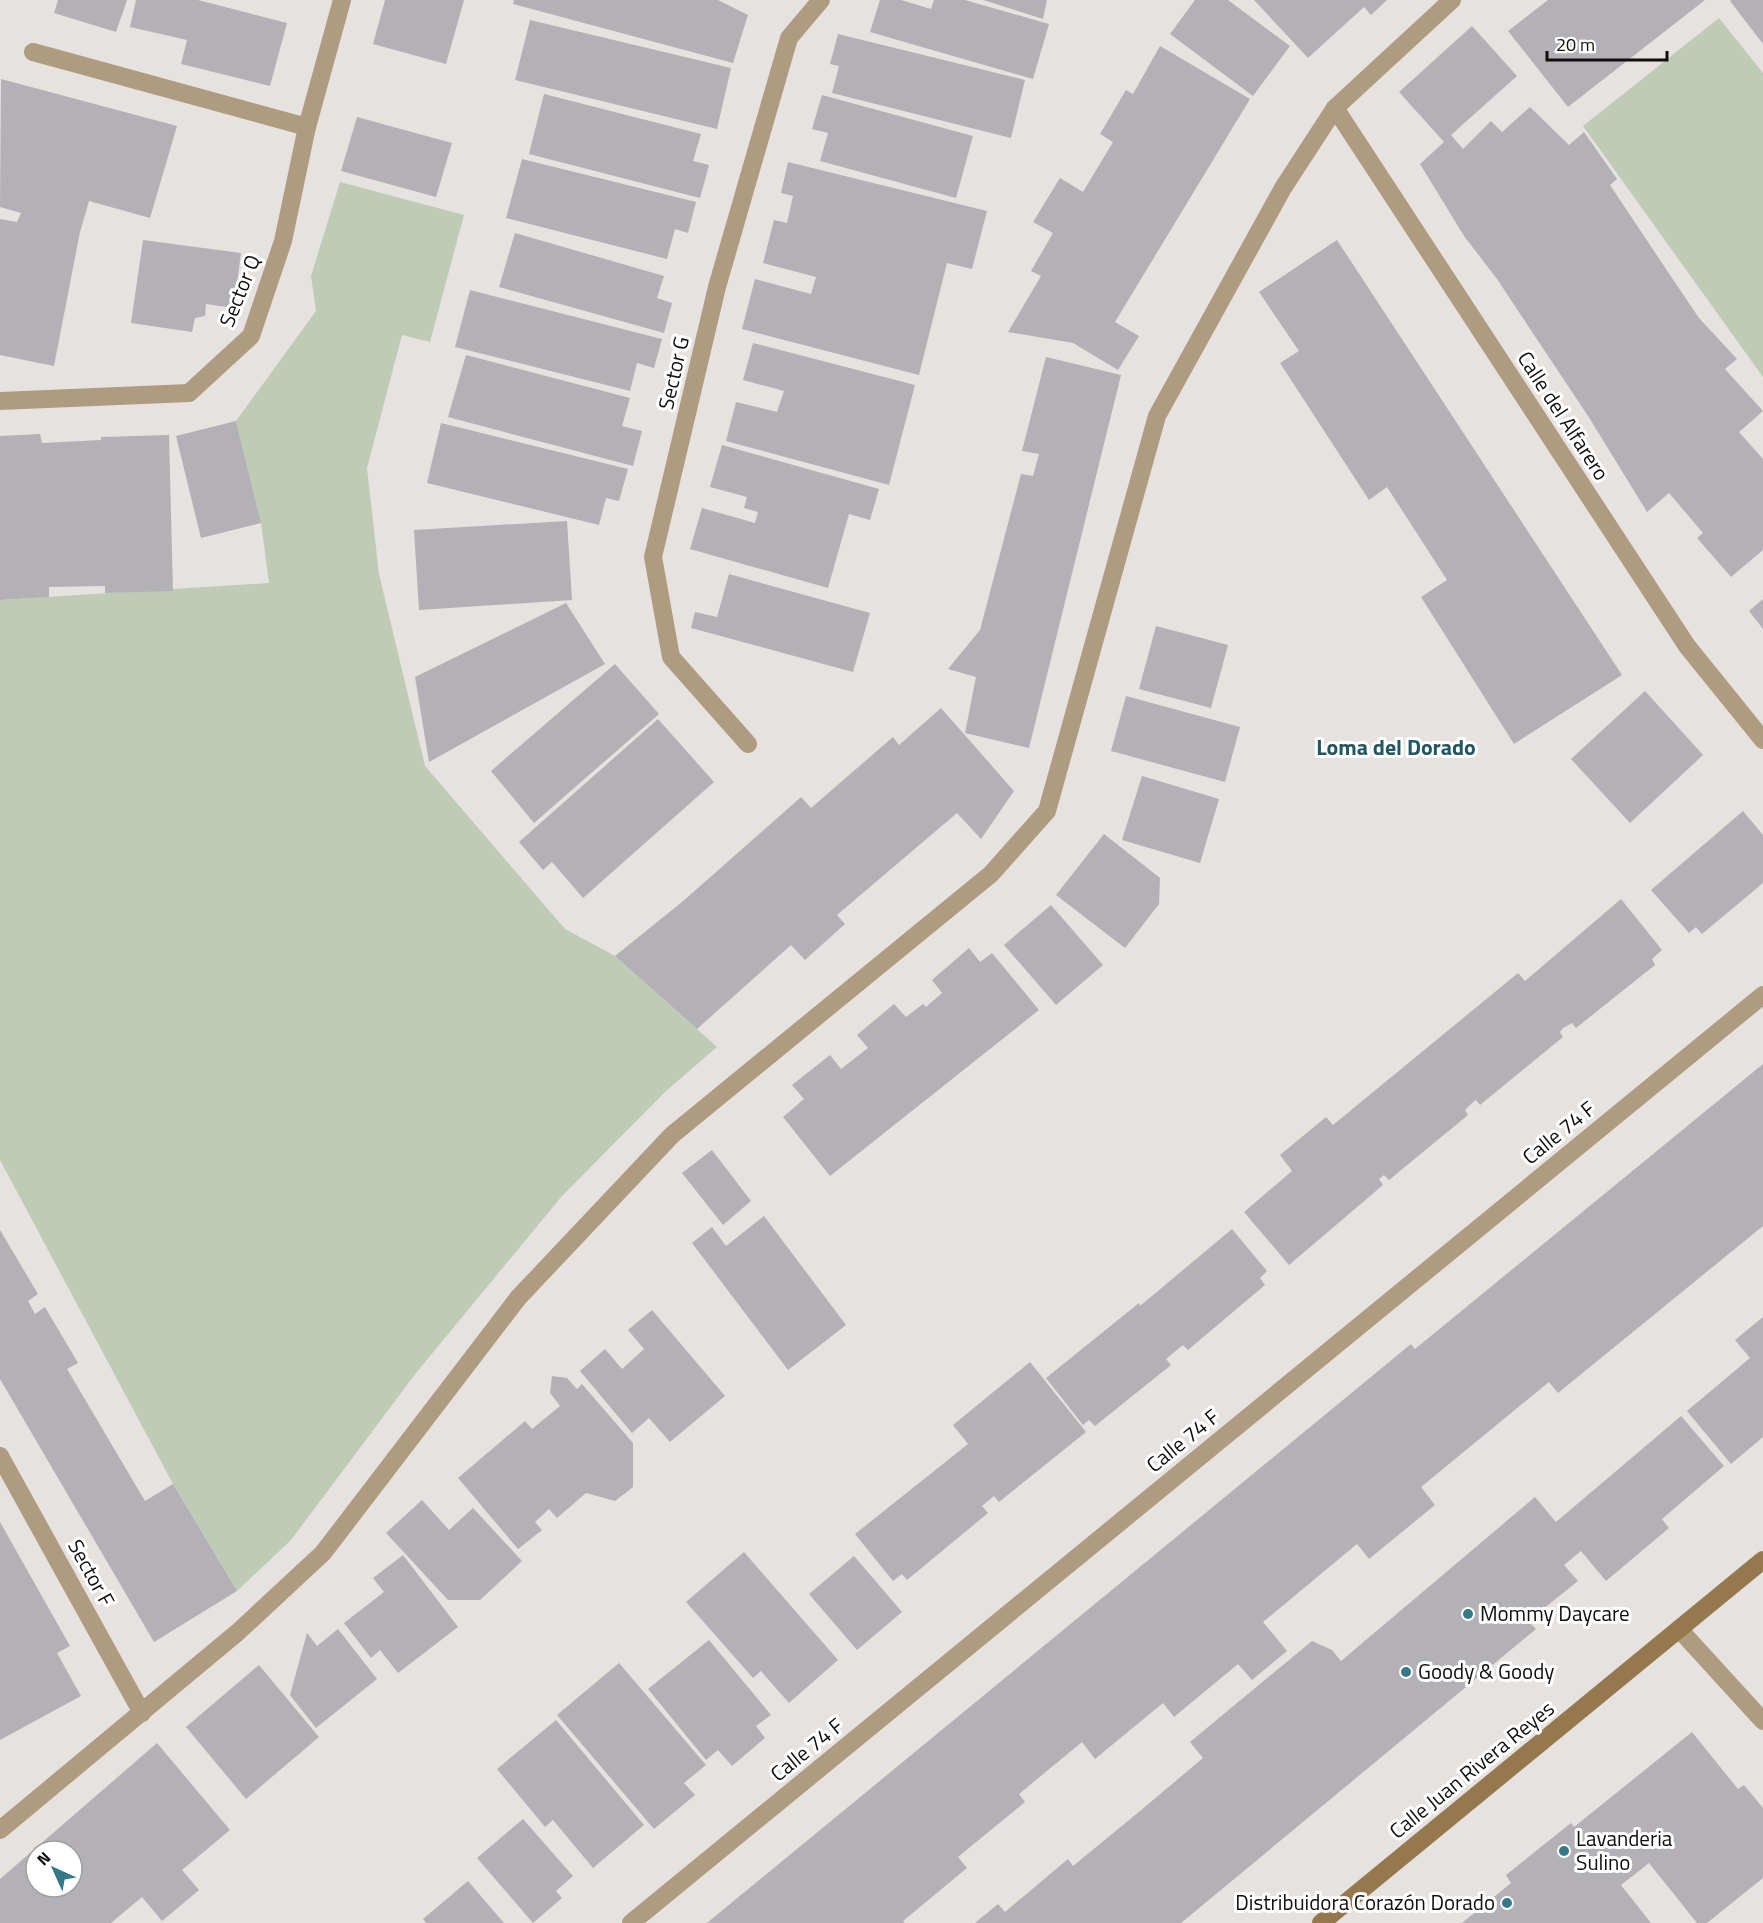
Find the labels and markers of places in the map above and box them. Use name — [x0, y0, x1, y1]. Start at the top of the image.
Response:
place label: Mommy Daycare — [1480, 1597, 1630, 1629]
marker: Mommy Daycare — [1461, 1607, 1475, 1621]
place label: Goody & Goody — [1418, 1655, 1554, 1687]
marker: Goody & Goody — [1399, 1665, 1413, 1679]
place label: Lavanderia Sulino — [1576, 1822, 1673, 1878]
marker: Lavanderia Sulino — [1557, 1844, 1571, 1858]
place label: Distribuidora Corazón Dorado — [1235, 1886, 1495, 1918]
marker: Distribuidora Corazón Dorado — [1500, 1896, 1514, 1910]

